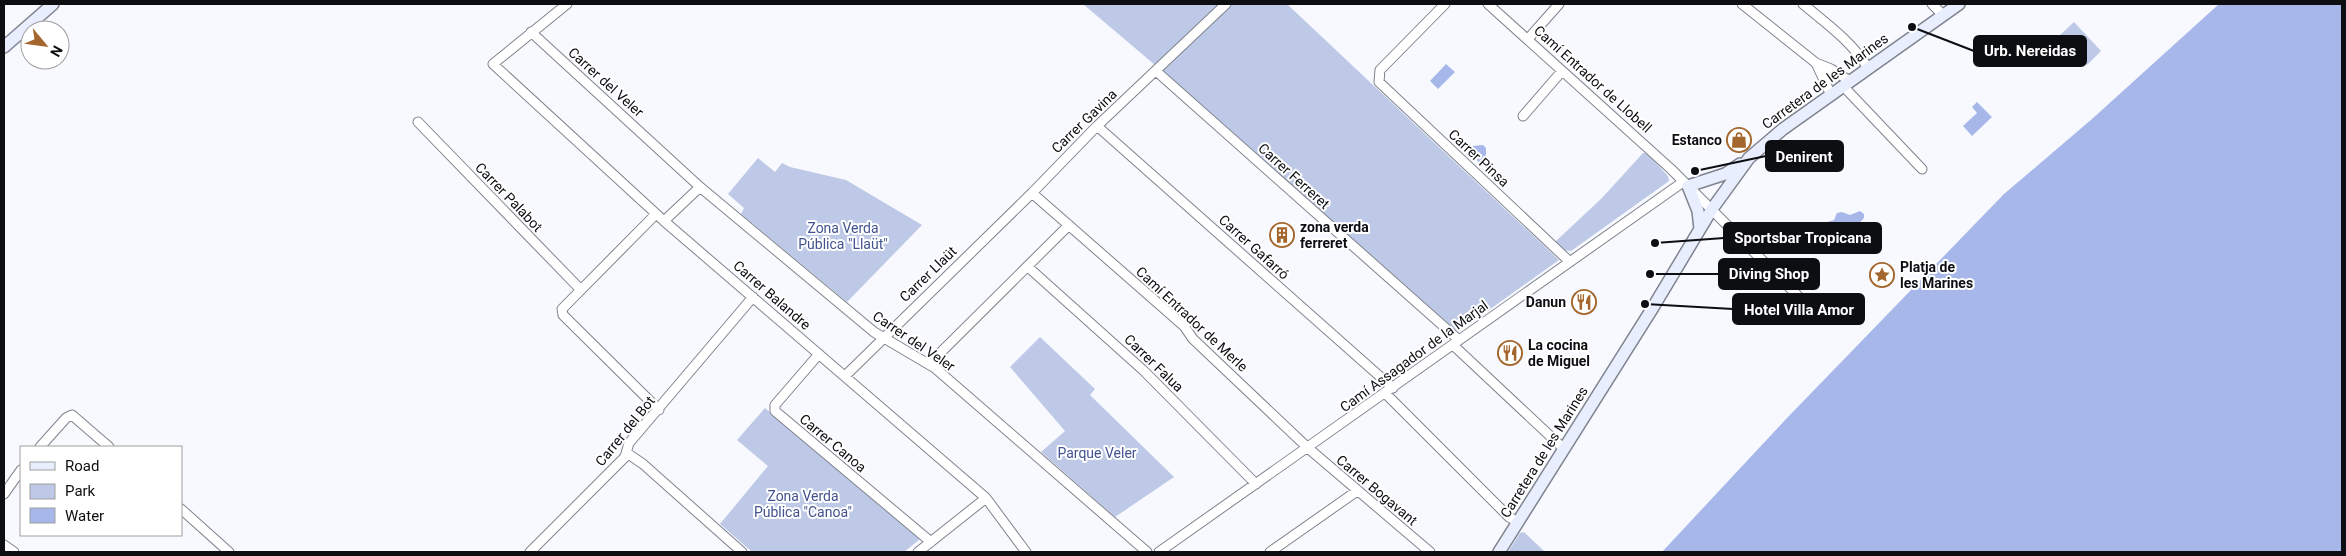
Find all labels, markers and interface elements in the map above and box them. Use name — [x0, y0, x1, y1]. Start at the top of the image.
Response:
north arrow — [20, 20, 70, 70]
street label: Camí Entrador de Llobell — [1531, 22, 1655, 136]
street label: Carretera de les Marines — [1759, 30, 1891, 132]
callout: Urb. Nereidas — [1974, 36, 2086, 66]
text: Urb. Nereidas — [1984, 42, 2076, 60]
text: N — [47, 43, 66, 60]
street label: Carrer del Veler — [565, 44, 647, 120]
street label: Carrer Gavina — [1048, 86, 1120, 156]
street label: Carrer Pinsa — [1446, 126, 1512, 190]
shop icon: Estanco — [1726, 127, 1752, 153]
place label: Estanco — [1672, 132, 1722, 148]
street label: Carrer Ferreret — [1255, 140, 1333, 212]
callout: Denirent — [1766, 141, 1843, 171]
text: Denirent — [1775, 148, 1833, 166]
street label: Carrer Palabot — [472, 159, 546, 235]
street label: Carrer Gafarró — [1216, 211, 1292, 283]
place label: zona verda ferreret — [1300, 219, 1369, 251]
park label: Zona Verda Pública "Llaüt" — [798, 220, 888, 252]
building icon: zona verda ferreret — [1269, 222, 1295, 248]
callout: Sportsbar Tropicana — [1724, 223, 1881, 253]
text: Sportsbar Tropicana — [1734, 229, 1872, 247]
street label: Carrer Llaüt — [896, 243, 960, 305]
street label: Carrer Balandre — [730, 257, 814, 333]
callout: Diving Shop — [1719, 259, 1819, 289]
place label: Platja de les Marines — [1900, 259, 1973, 291]
place icon: Platja de les Marines — [1869, 262, 1895, 288]
street label: Camí Entrador de Merle — [1133, 263, 1251, 375]
text: Diving Shop — [1729, 265, 1809, 283]
restaurant icon: Danun — [1571, 289, 1597, 315]
place label: Danun — [1526, 294, 1566, 310]
callout: Hotel Villa Amor — [1733, 294, 1864, 324]
street label: Camí Assagador de la Marjal — [1337, 297, 1491, 415]
text: Hotel Villa Amor — [1744, 301, 1855, 319]
street label: Carrer del Veler — [870, 308, 958, 374]
street label: Carrer Falua — [1121, 331, 1187, 395]
place label: La cocina de Miguel — [1528, 337, 1590, 369]
restaurant icon: La cocina de Miguel — [1497, 340, 1523, 366]
street label: Carretera de les Marines — [1497, 383, 1591, 521]
street label: Carrer del Bot — [592, 393, 658, 469]
street label: Carrer Canoa — [797, 411, 869, 475]
park label: Parque Veler — [1057, 445, 1137, 461]
legend — [20, 446, 182, 536]
street label: Carrer Bogavant — [1333, 452, 1421, 529]
text: Road — [65, 457, 99, 475]
text: Park — [65, 482, 96, 500]
park label: Zona Verda Pública "Canoa" — [754, 488, 852, 520]
text: Water — [65, 507, 104, 525]

